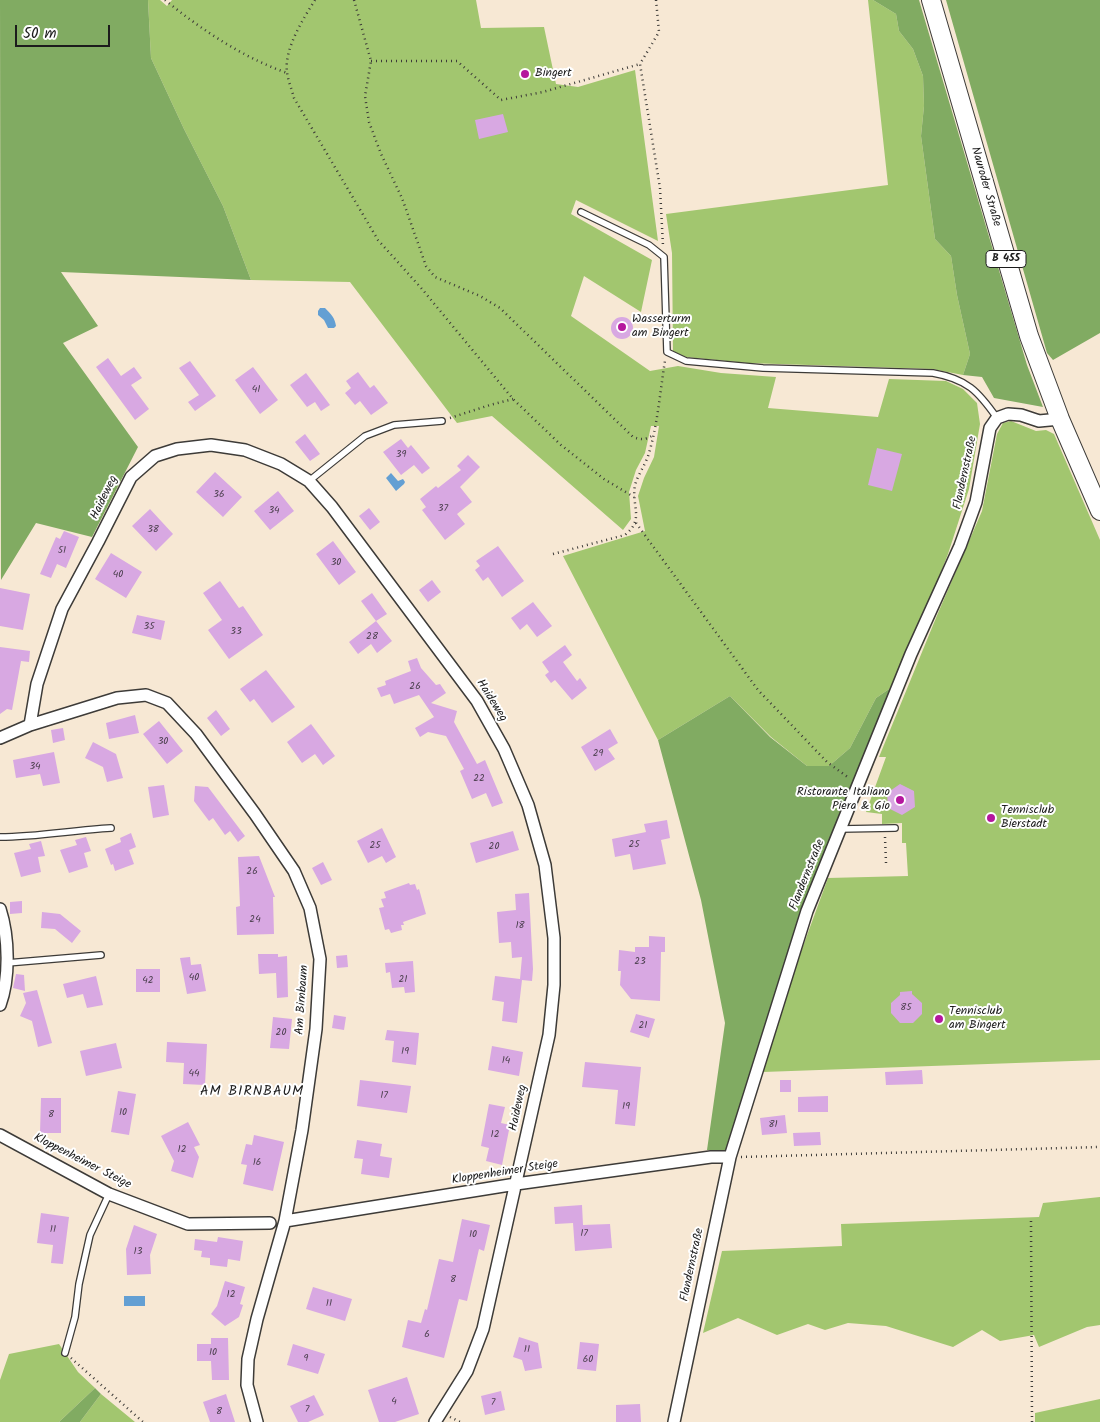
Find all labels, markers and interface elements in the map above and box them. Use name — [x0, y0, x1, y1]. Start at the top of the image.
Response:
scale bar — [18, 15, 112, 47]
text: 50 m — [23, 22, 57, 46]
place label: Bingert — [535, 67, 572, 81]
marker: Bingert — [519, 68, 531, 80]
street label: Nauroder Straße — [967, 146, 1003, 228]
road number: B 455 — [986, 250, 1026, 268]
place label: Wasserturm am Bingert — [632, 313, 691, 341]
marker: Wasserturm am Bingert — [616, 321, 628, 333]
house number: 41 — [252, 384, 260, 396]
street label: Flandernstraße — [951, 435, 981, 511]
house number: 39 — [396, 449, 406, 461]
street label: Haideweg — [88, 474, 122, 522]
house number: 36 — [213, 489, 225, 501]
house number: 37 — [438, 503, 448, 515]
house number: 34 — [268, 505, 280, 517]
house number: 38 — [147, 524, 159, 536]
house number: 51 — [58, 545, 66, 557]
house number: 30 — [331, 557, 341, 569]
house number: 40 — [113, 569, 123, 581]
house number: 35 — [143, 621, 155, 633]
house number: 33 — [230, 626, 242, 638]
house number: 28 — [366, 631, 378, 643]
street label: Haideweg — [472, 677, 510, 725]
house number: 26 — [409, 681, 421, 693]
house number: 30 — [158, 736, 168, 748]
house number: 29 — [593, 748, 603, 760]
house number: 34 — [29, 761, 41, 773]
house number: 22 — [473, 773, 485, 785]
place label: Ristorante Italiano Piera & Gio — [797, 786, 890, 814]
marker: Ristorante Italiano Piera & Gio — [894, 794, 906, 806]
place label: Tennisclub Bierstadt — [1001, 804, 1054, 832]
marker: Tennisclub Bierstadt — [985, 812, 997, 824]
street label: Flandernstraße — [787, 838, 829, 912]
house number: 25 — [628, 839, 640, 851]
house number: 25 — [369, 840, 381, 852]
house number: 20 — [489, 841, 499, 853]
house number: 26 — [246, 866, 258, 878]
house number: 24 — [249, 914, 261, 926]
house number: 18 — [515, 920, 525, 932]
house number: 23 — [634, 956, 646, 968]
street label: Am Birnbaum — [293, 965, 313, 1035]
house number: 40 — [189, 972, 199, 984]
house number: 21 — [399, 974, 407, 986]
house number: 42 — [142, 975, 154, 987]
house number: 85 — [900, 1002, 912, 1014]
place label: Tennisclub am Bingert — [949, 1005, 1006, 1033]
marker: Tennisclub am Bingert — [933, 1013, 945, 1025]
house number: 21 — [639, 1020, 647, 1032]
house number: 20 — [276, 1027, 286, 1039]
house number: 19 — [401, 1046, 409, 1058]
house number: 14 — [502, 1055, 510, 1067]
house number: 44 — [188, 1068, 200, 1080]
street label: Haideweg — [507, 1083, 531, 1133]
district label: AM BIRNBAUM — [199, 1085, 305, 1101]
house number: 17 — [380, 1090, 388, 1102]
house number: 19 — [622, 1101, 630, 1113]
house number: 10 — [119, 1107, 127, 1119]
house number: 8 — [48, 1109, 54, 1121]
house number: 81 — [768, 1119, 778, 1131]
house number: 12 — [491, 1129, 499, 1141]
street label: Kloppenheimer Steige — [31, 1131, 133, 1193]
house number: 12 — [178, 1144, 186, 1156]
house number: 16 — [253, 1157, 261, 1169]
street label: Kloppenheimer Steige — [451, 1157, 559, 1189]
house number: 11 — [50, 1224, 56, 1236]
street label: Flandernstraße — [678, 1227, 708, 1303]
house number: 17 — [580, 1228, 588, 1240]
house number: 10 — [469, 1229, 477, 1241]
house number: 13 — [134, 1246, 142, 1258]
house number: 8 — [450, 1274, 456, 1286]
house number: 12 — [227, 1289, 235, 1301]
house number: 11 — [326, 1298, 332, 1310]
house number: 6 — [424, 1329, 430, 1341]
house number: 11 — [524, 1344, 530, 1356]
house number: 10 — [209, 1347, 217, 1359]
house number: 9 — [304, 1353, 308, 1365]
house number: 60 — [583, 1354, 593, 1366]
house number: 4 — [391, 1396, 397, 1408]
house number: 7 — [491, 1397, 495, 1409]
house number: 7 — [305, 1404, 309, 1416]
house number: 8 — [216, 1406, 222, 1418]

